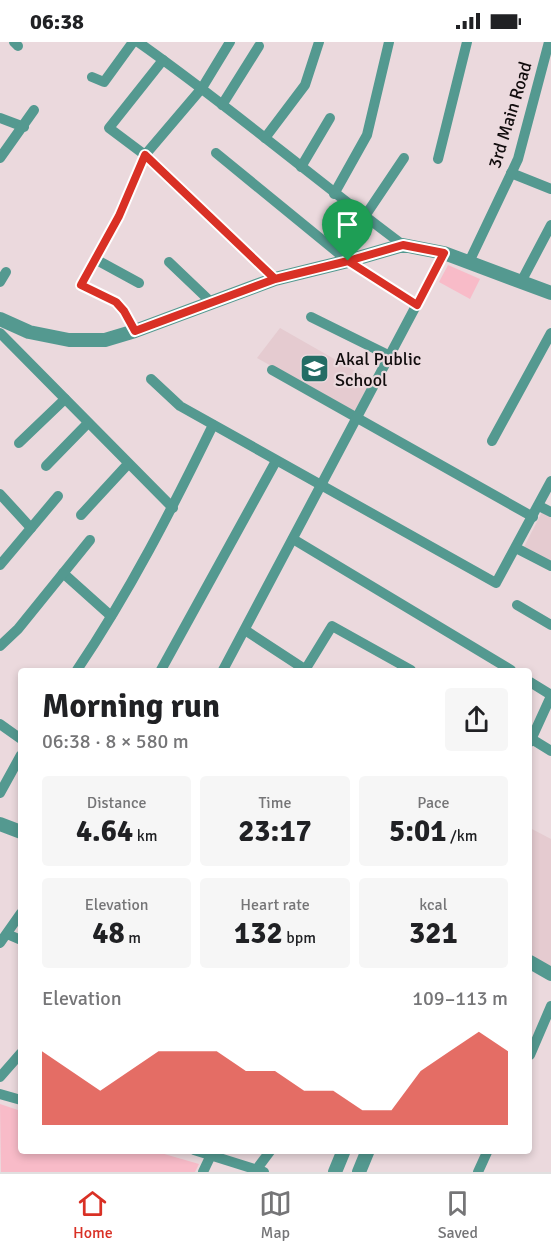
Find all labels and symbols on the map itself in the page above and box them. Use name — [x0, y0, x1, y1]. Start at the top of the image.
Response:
street label: 3rd Main Road — [483, 59, 537, 171]
pin — [322, 199, 373, 261]
place label: Akal Public School — [335, 348, 421, 391]
school or university icon: Akal Public School — [298, 353, 330, 385]

